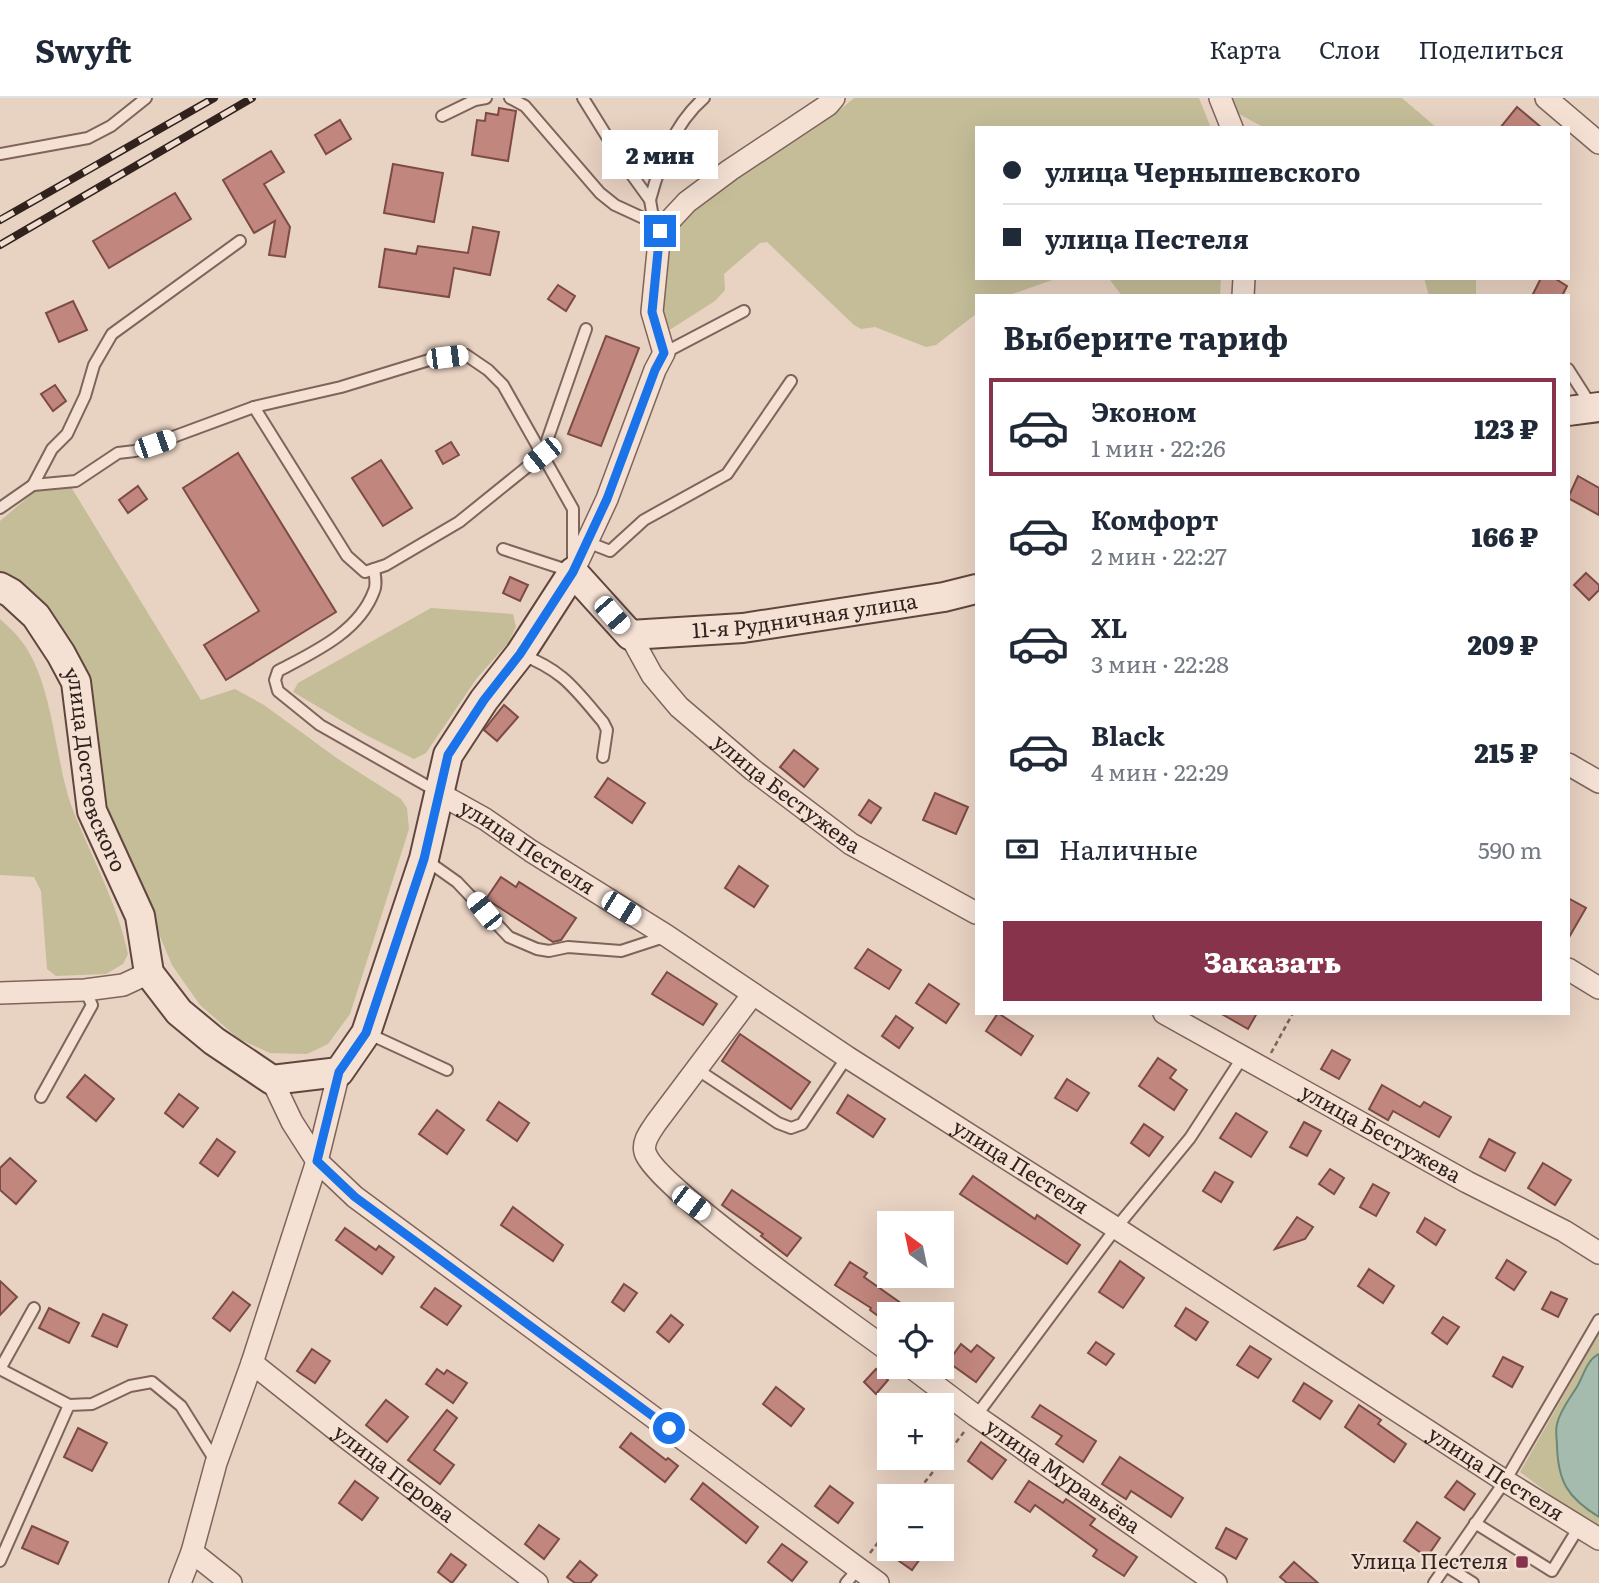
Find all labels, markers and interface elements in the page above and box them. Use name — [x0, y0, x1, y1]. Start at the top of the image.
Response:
text: Swyft — [35, 24, 132, 73]
text: Карта — [1209, 31, 1281, 66]
text: Слои — [1319, 31, 1380, 66]
text: Поделиться — [1418, 31, 1564, 66]
callout: 2 мин — [602, 130, 718, 178]
text: 2 мин — [626, 137, 694, 171]
text: улица Чернышевского — [1045, 151, 1360, 190]
route end — [644, 215, 676, 247]
text: улица Пестеля — [1045, 218, 1249, 257]
text: Выберите тариф — [1003, 312, 1288, 360]
car — [425, 344, 470, 370]
text: Эконом — [1091, 391, 1196, 430]
icon: car — [1007, 396, 1070, 459]
text: 123 ₽ — [1474, 408, 1538, 447]
car — [132, 427, 179, 461]
text: 1 мин · 22:26 — [1091, 430, 1226, 464]
car — [520, 434, 565, 476]
text: Комфорт — [1091, 499, 1218, 538]
icon: car — [1007, 504, 1070, 567]
text: 166 ₽ — [1472, 516, 1538, 555]
text: 2 мин · 22:27 — [1091, 538, 1227, 572]
street label: 11-я Рудничная улица — [691, 583, 920, 644]
car — [591, 592, 634, 638]
text: XL — [1091, 607, 1128, 646]
icon: car — [1007, 612, 1070, 675]
text: 209 ₽ — [1467, 624, 1538, 663]
text: 3 мин · 22:28 — [1091, 646, 1229, 680]
street label: улица Достоевского — [57, 660, 136, 876]
text: Black — [1091, 715, 1165, 754]
icon: car — [1007, 720, 1070, 783]
street label: улица Бестужева — [708, 725, 867, 860]
text: 215 ₽ — [1474, 732, 1538, 771]
text: 4 мин · 22:29 — [1091, 754, 1229, 788]
street label: улица Пестеля — [455, 790, 602, 901]
text: Наличные — [1059, 829, 1198, 868]
icon: cash — [1003, 830, 1041, 868]
text: 590 m — [1478, 832, 1542, 866]
car — [463, 888, 506, 934]
car — [598, 888, 645, 928]
button: Заказать — [1003, 921, 1542, 1001]
street label: улица Бестужева — [1296, 1074, 1468, 1189]
street label: улица Пестеля — [947, 1110, 1096, 1220]
car — [668, 1182, 715, 1224]
north arrow — [877, 1211, 954, 1288]
map controls — [877, 1211, 954, 1561]
button: locate — [877, 1302, 954, 1379]
button: + — [877, 1393, 954, 1470]
street label: улица Муравьёва — [980, 1409, 1149, 1540]
route start — [653, 1412, 685, 1444]
street label: улица Перова — [328, 1416, 463, 1529]
street label: улица Пестеля — [1423, 1417, 1571, 1527]
button: − — [877, 1484, 954, 1561]
place label: Улица Пестеля — [1351, 1544, 1508, 1575]
marker: Улица Пестеля — [1514, 1554, 1530, 1570]

